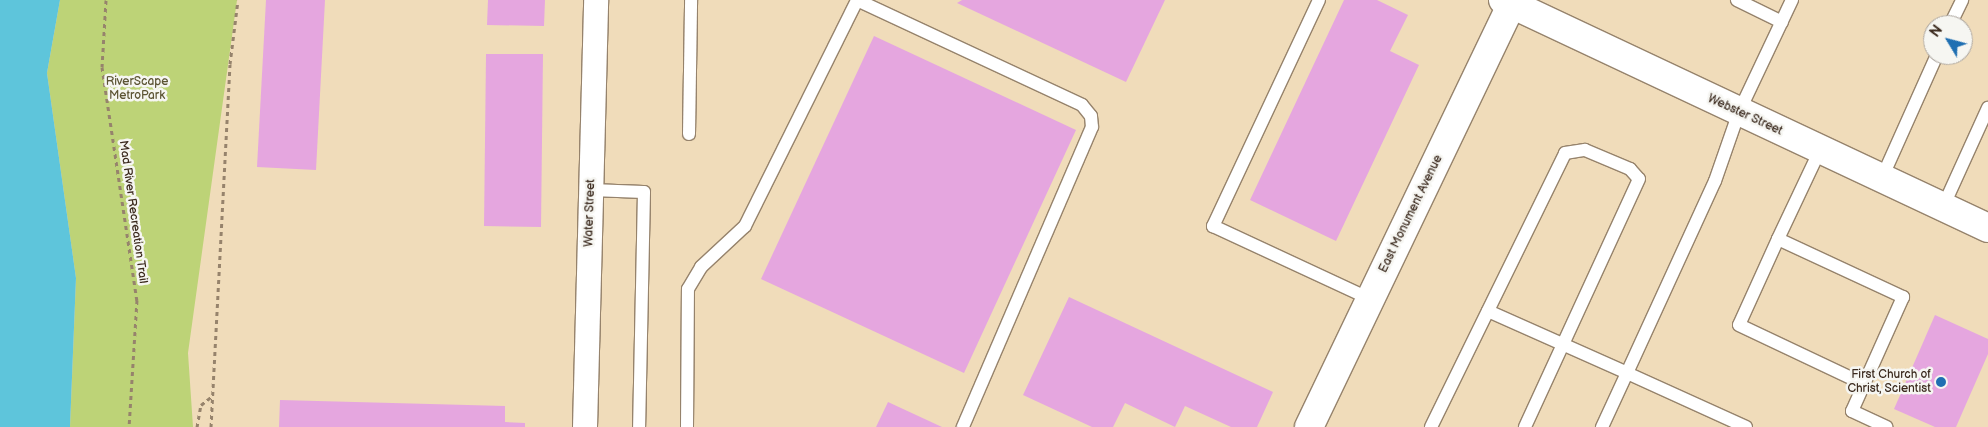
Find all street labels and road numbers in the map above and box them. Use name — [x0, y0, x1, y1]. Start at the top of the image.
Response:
street label: Webster Street — [1705, 91, 1785, 139]
street label: Mad River Recreation Trail — [116, 139, 150, 285]
street label: East Monument Avenue — [1376, 153, 1446, 275]
street label: Water Street — [582, 179, 598, 247]

